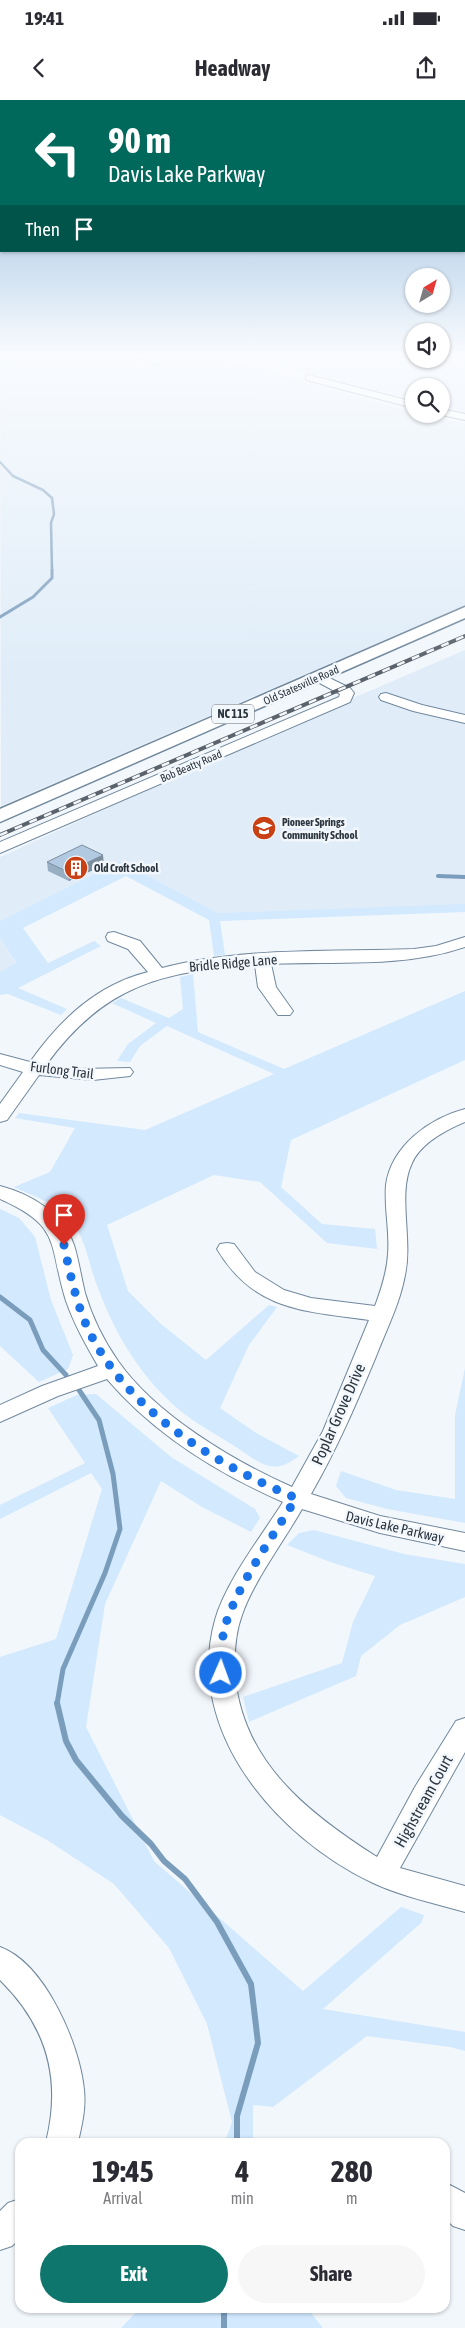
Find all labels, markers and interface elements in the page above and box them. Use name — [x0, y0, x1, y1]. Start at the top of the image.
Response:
text: 19:41 — [25, 7, 64, 29]
icon: back — [25, 54, 53, 82]
icon: share — [412, 54, 440, 82]
text: Headway — [195, 55, 270, 81]
icon: left — [25, 120, 90, 185]
text: 90 m — [108, 120, 171, 160]
text: Davis Lake Parkway — [108, 161, 265, 187]
icon: arrive — [70, 215, 98, 243]
text: Then — [25, 218, 60, 240]
north arrow — [405, 268, 450, 312]
map controls — [405, 268, 450, 423]
button: sound — [405, 323, 450, 368]
button: search — [405, 378, 450, 423]
street label: Old Statesville Road — [262, 663, 340, 707]
road number: NC 115 — [212, 704, 254, 724]
street label: Bob Beatty Road — [158, 748, 224, 784]
school or university icon: Pioneer Springs Community School — [251, 815, 277, 841]
place label: Pioneer Springs Community School — [282, 816, 359, 841]
building icon: Old Croft School — [63, 855, 89, 881]
place label: Old Croft School — [94, 862, 159, 874]
street label: Bridle Ridge Lane — [188, 951, 278, 975]
street label: Furlong Trail — [29, 1058, 95, 1082]
pin — [43, 1194, 85, 1245]
icon: arrive — [50, 1201, 78, 1229]
street label: Poplar Grove Drive — [308, 1361, 369, 1468]
street label: Davis Lake Parkway — [344, 1508, 446, 1546]
position arrow — [194, 1646, 246, 1698]
street label: Highstream Court — [390, 1751, 457, 1851]
text: 19:45 — [92, 2154, 154, 2188]
text: 4 — [235, 2154, 249, 2188]
text: 280 — [331, 2154, 373, 2188]
text: Arrival — [103, 2189, 142, 2207]
text: min — [231, 2189, 254, 2207]
text: m — [346, 2189, 358, 2207]
button: Exit — [40, 2245, 228, 2303]
button: Share — [238, 2245, 425, 2303]

